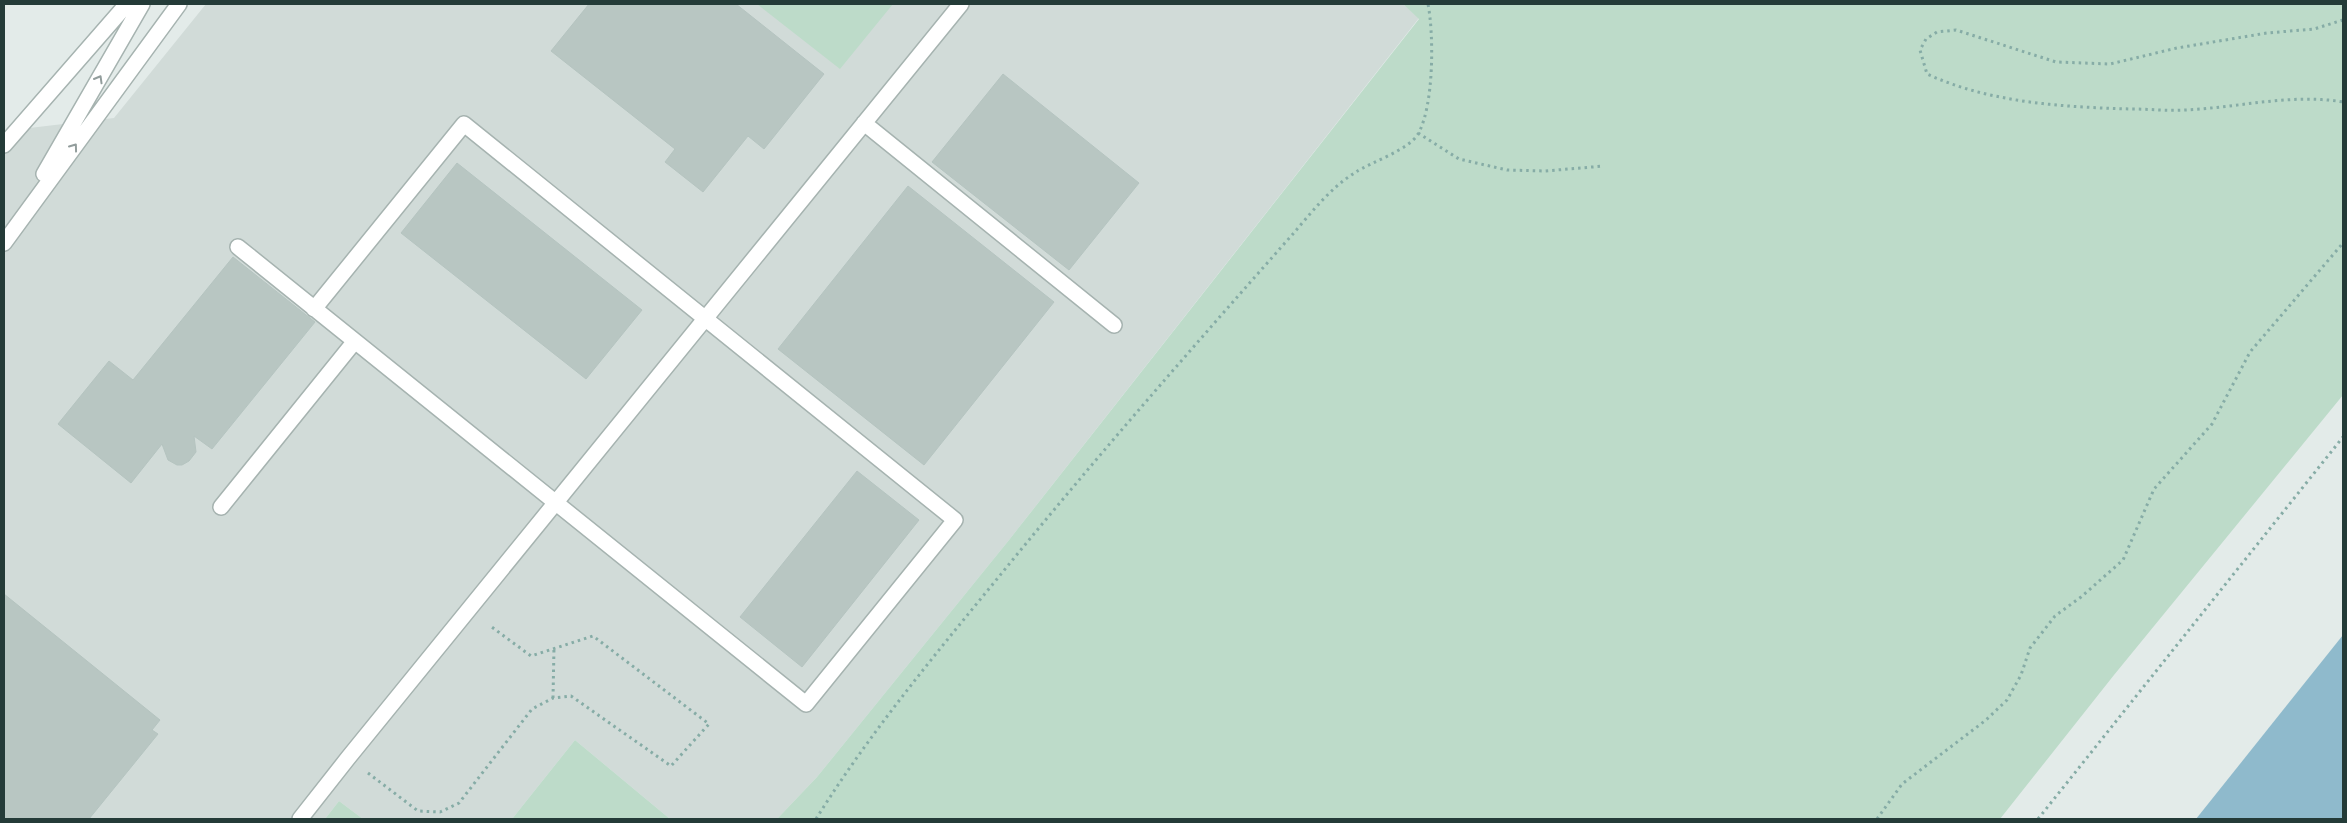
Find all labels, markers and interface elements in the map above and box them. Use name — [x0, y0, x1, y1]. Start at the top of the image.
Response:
one-way arrow — [92, 76, 102, 85]
one-way arrow — [68, 143, 77, 153]

